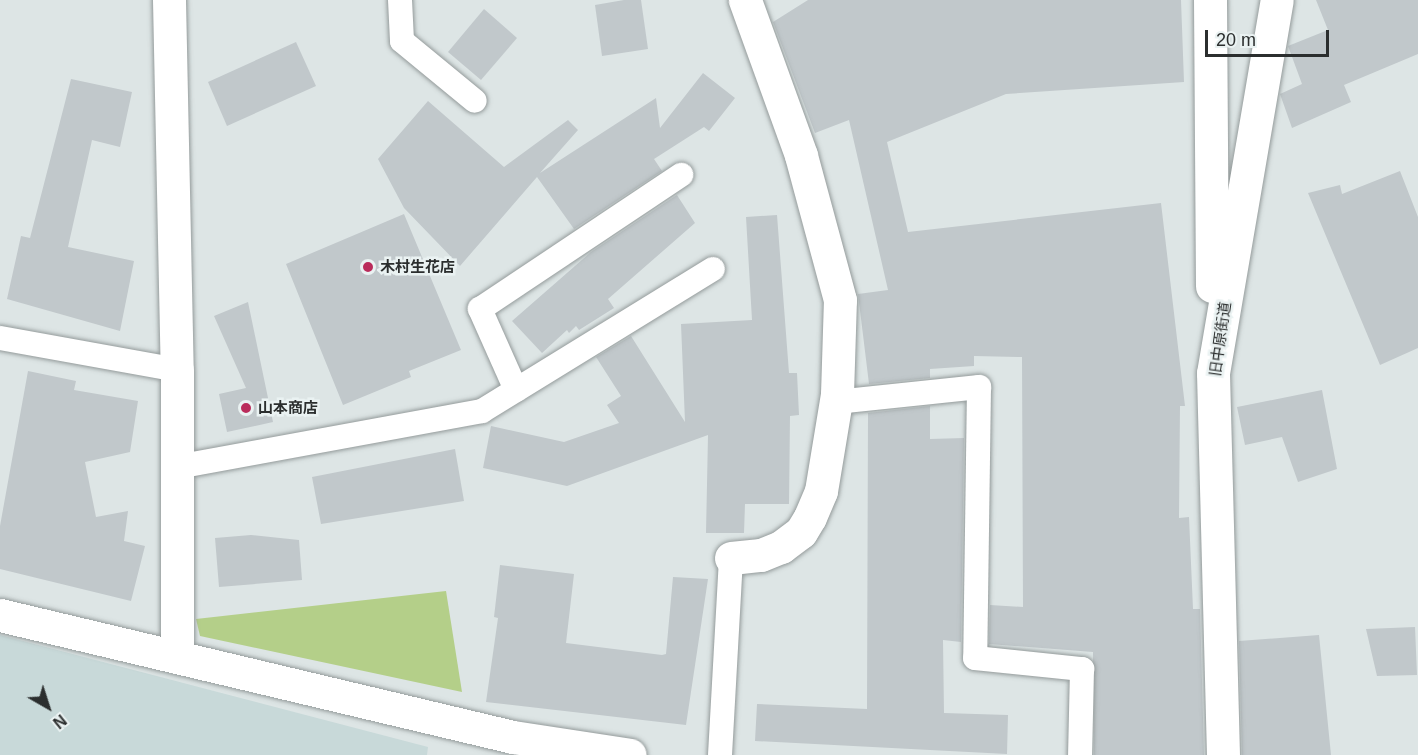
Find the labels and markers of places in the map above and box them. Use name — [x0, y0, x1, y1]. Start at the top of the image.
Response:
place label: 木村生花店 — [380, 258, 455, 276]
marker: 木村生花店 — [361, 260, 375, 274]
place label: 山本商店 — [258, 399, 318, 417]
marker: 山本商店 — [239, 401, 253, 415]

